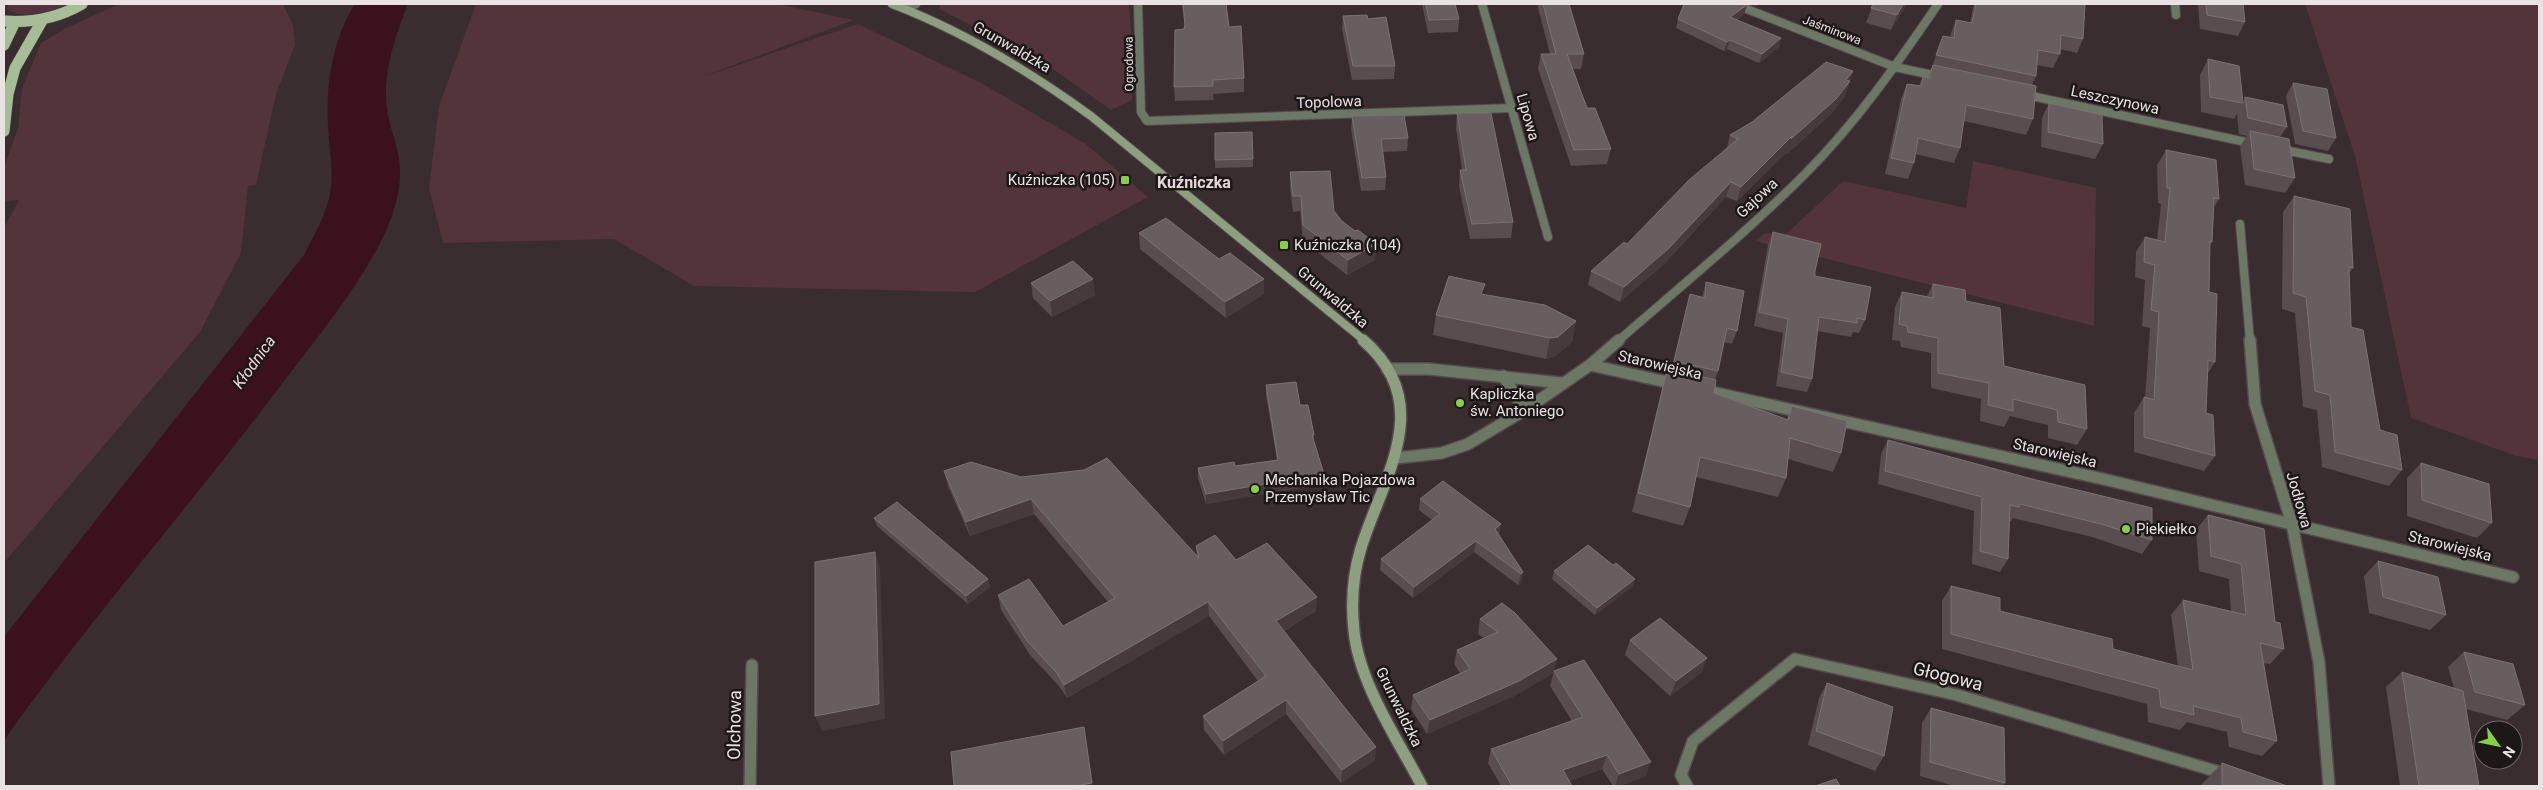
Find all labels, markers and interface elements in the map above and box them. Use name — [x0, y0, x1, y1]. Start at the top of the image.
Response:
street label: Jaśminowa — [1801, 12, 1863, 48]
street label: Grunwaldzka — [970, 18, 1054, 76]
street label: Ogrodowa — [1122, 36, 1136, 92]
street label: Leszczynowa — [2069, 82, 2161, 118]
street label: Lipowa — [1513, 91, 1543, 143]
street label: Topolowa — [1296, 92, 1362, 112]
place label: Kuźniczka (105) — [1008, 171, 1115, 189]
district label: Kuźniczka — [1157, 173, 1231, 192]
marker: Kuźniczka (105) — [1119, 174, 1131, 186]
street label: Gajowa — [1733, 174, 1781, 222]
place label: Kuźniczka (104) — [1294, 236, 1401, 254]
marker: Kuźniczka (104) — [1278, 239, 1290, 251]
street label: Grunwaldzka — [1294, 262, 1372, 332]
water label: Kłodnica — [229, 332, 279, 392]
street label: Starowiejska — [1616, 347, 1704, 383]
place label: Kapliczka św. Antoniego — [1470, 385, 1564, 420]
marker: Kapliczka św. Antoniego — [1454, 397, 1466, 409]
street label: Starowiejska — [2011, 435, 2099, 471]
street label: Jodłowa — [2282, 470, 2316, 530]
place label: Mechanika Pojazdowa Przemysław Tic — [1265, 471, 1415, 506]
marker: Mechanika Pojazdowa Przemysław Tic — [1249, 483, 1261, 495]
place label: Piekiełko — [2136, 520, 2196, 538]
marker: Piekiełko — [2120, 523, 2132, 535]
street label: Starowiejska — [2406, 527, 2494, 565]
street label: Głogowa — [1911, 657, 1985, 695]
street label: Grunwaldzka — [1372, 664, 1426, 750]
street label: Olchowa — [723, 690, 745, 760]
north arrow — [2473, 720, 2523, 770]
text: N — [2499, 744, 2518, 761]

